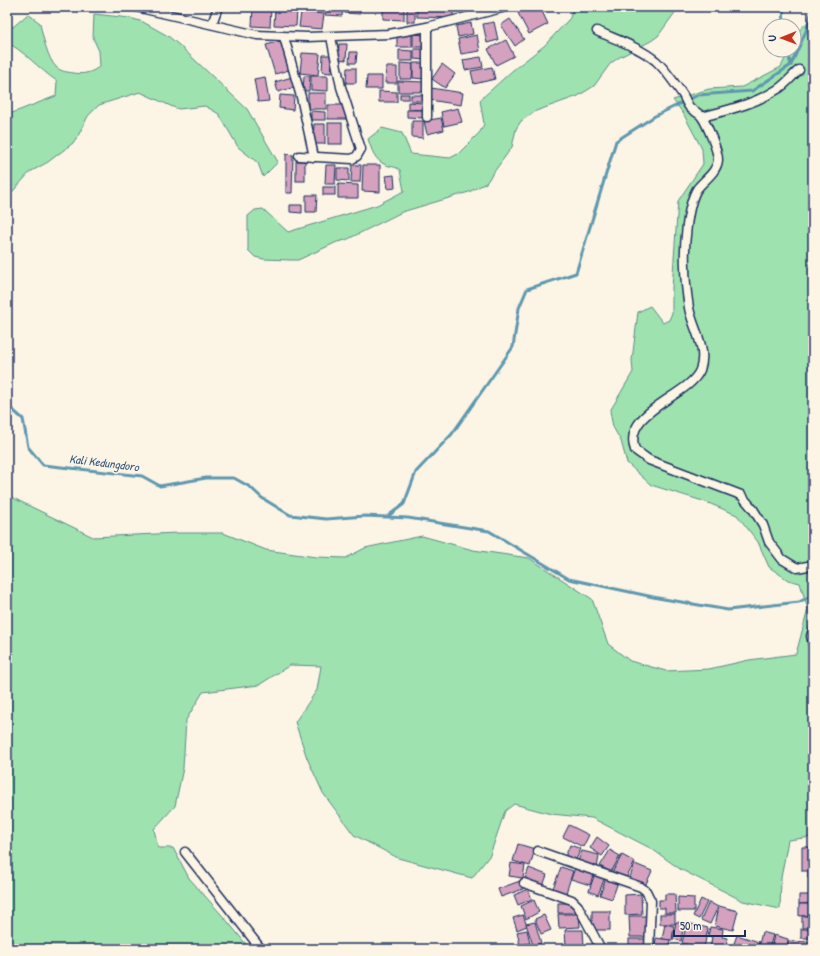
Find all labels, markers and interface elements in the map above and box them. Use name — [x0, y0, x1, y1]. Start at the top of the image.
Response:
north arrow — [762, 18, 802, 58]
text: U — [765, 35, 779, 41]
water label: Kali Kedungdoro — [68, 450, 141, 475]
scale bar — [674, 912, 745, 938]
text: 50 m — [680, 917, 701, 934]

